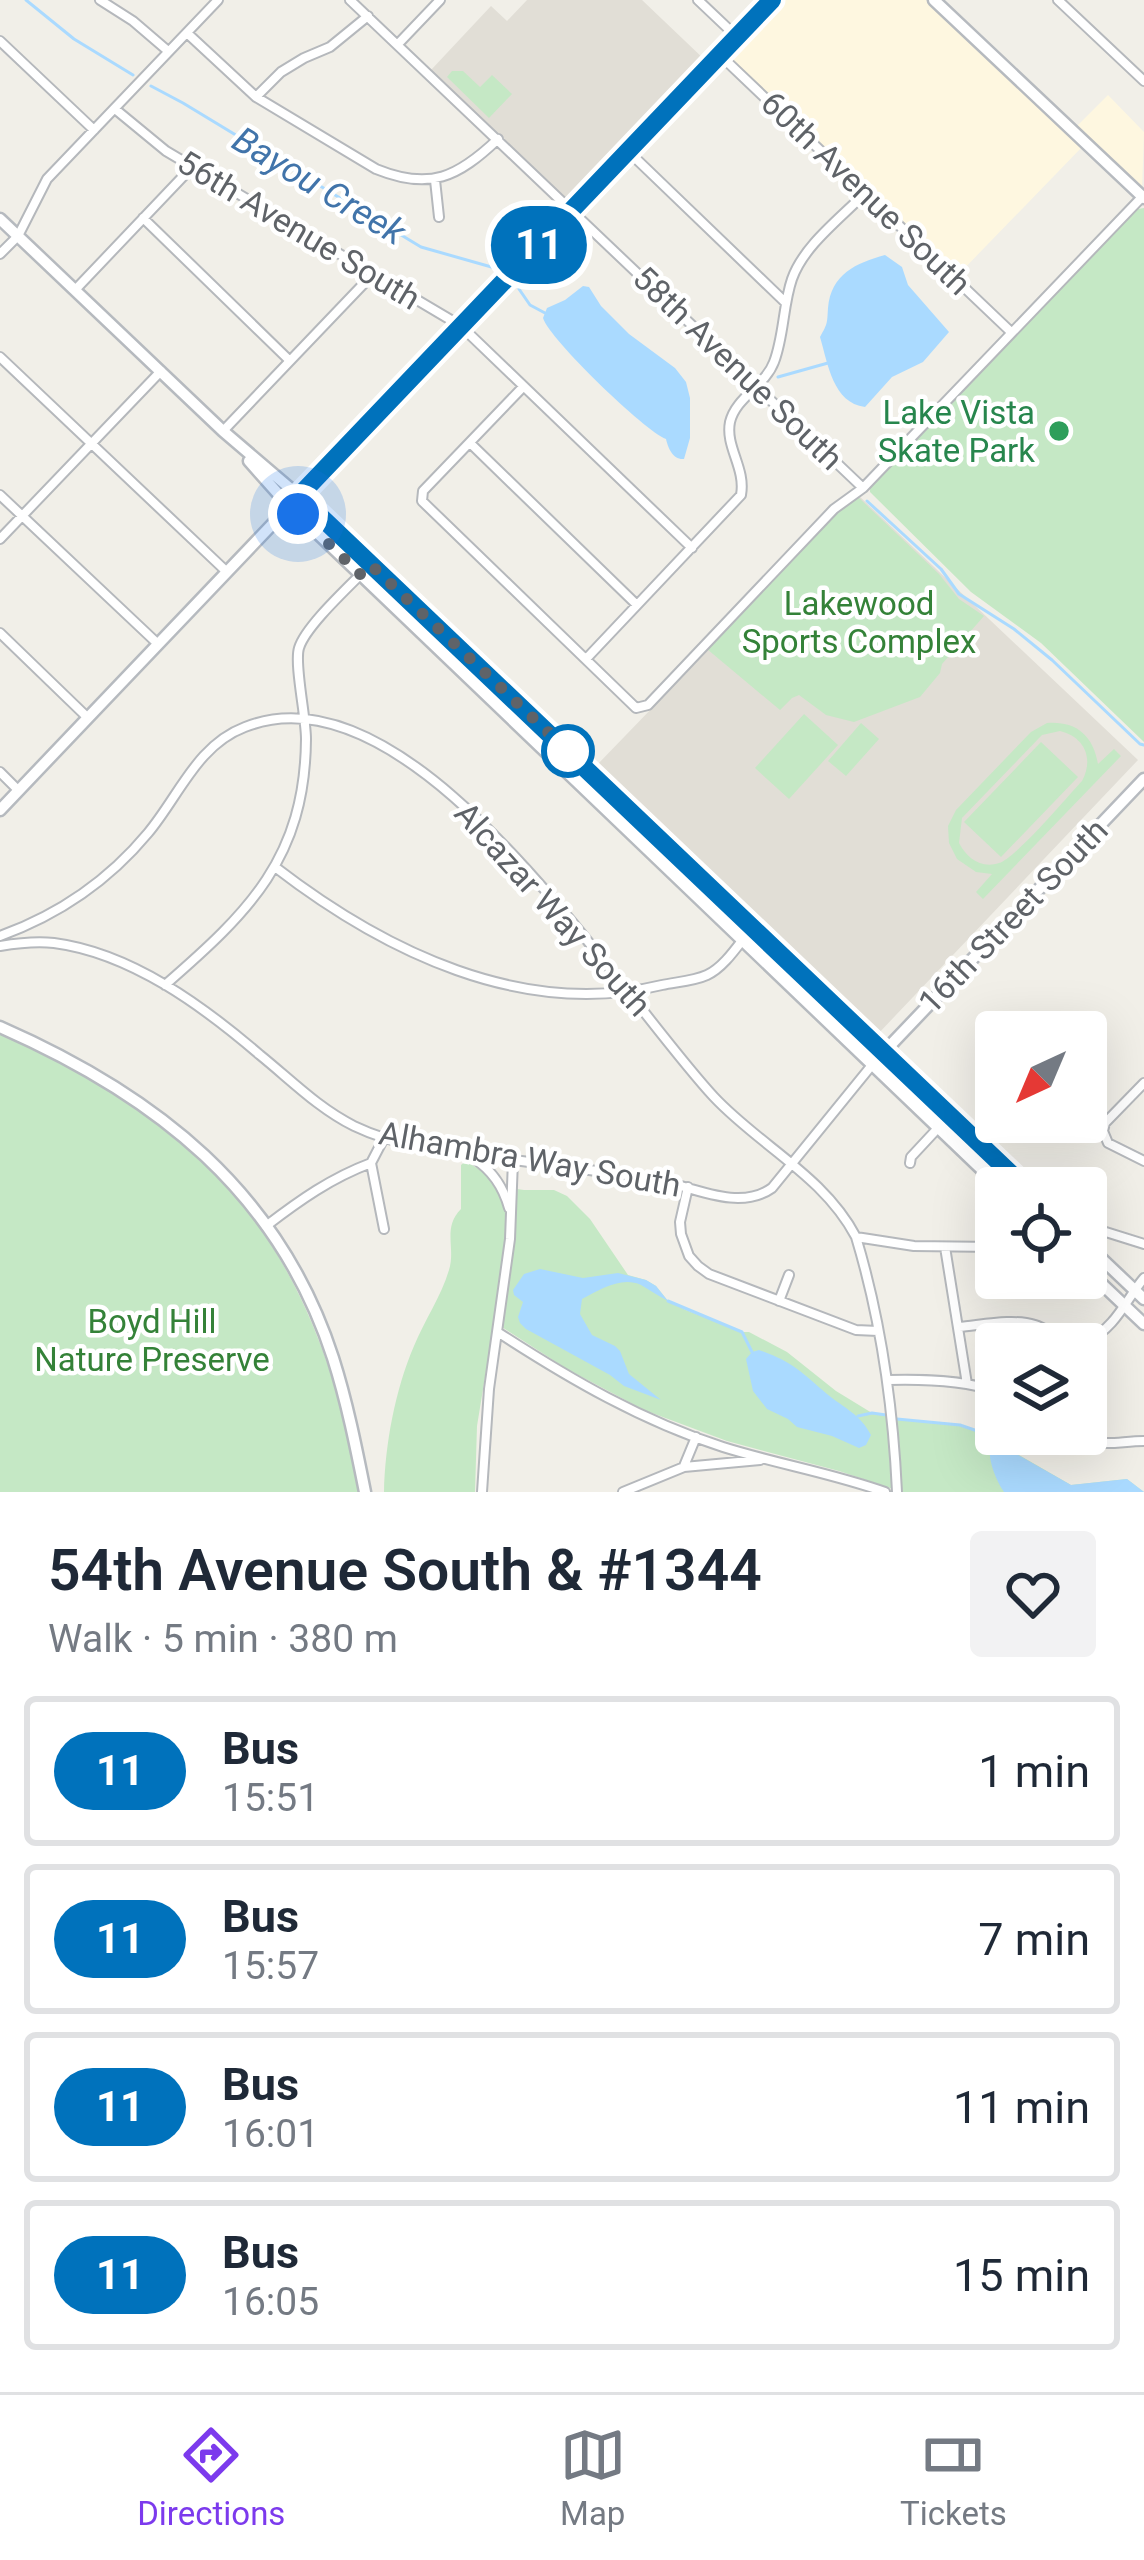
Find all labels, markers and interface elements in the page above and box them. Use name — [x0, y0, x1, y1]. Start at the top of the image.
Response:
street label: 60th Avenue South — [753, 83, 979, 303]
water label: Bayou Creek — [225, 118, 414, 255]
street label: 56th Avenue South — [171, 142, 427, 318]
line badge: 11 — [485, 206, 593, 284]
text: 11 — [515, 220, 563, 269]
street label: 58th Avenue South — [625, 258, 851, 478]
place label: Lake Vista Skate Park — [878, 393, 1035, 470]
marker: Lake Vista Skate Park — [1046, 418, 1072, 444]
your location — [268, 484, 328, 544]
park label: Lakewood Sports Complex — [742, 584, 976, 661]
unlabelled marker — [543, 726, 593, 776]
street label: Alcazar Way South — [447, 794, 659, 1024]
street label: 16th Street South — [910, 811, 1116, 1021]
north arrow — [975, 1011, 1107, 1143]
map controls — [975, 1011, 1107, 1455]
street label: Alhambra Way South — [376, 1113, 684, 1205]
button: locate — [975, 1167, 1107, 1299]
park label: Boyd Hill Nature Preserve — [34, 1302, 270, 1379]
button: layers — [975, 1323, 1107, 1455]
button: heart — [970, 1531, 1096, 1657]
text: 54th Avenue South & #1344 — [48, 1537, 762, 1604]
text: Walk · 5 min · 380 m — [48, 1616, 398, 1662]
text: Bus — [222, 1722, 299, 1775]
text: 1 min — [978, 1745, 1090, 1798]
text: 11 — [96, 1746, 144, 1795]
text: 15:51 — [222, 1775, 319, 1821]
text: Bus — [222, 1890, 299, 1943]
text: 7 min — [978, 1913, 1090, 1966]
text: 11 — [96, 1914, 144, 1963]
text: 15:57 — [222, 1943, 319, 1989]
text: Bus — [222, 2058, 299, 2111]
text: 11 min — [953, 2081, 1090, 2134]
text: 11 — [96, 2082, 144, 2131]
text: 16:01 — [222, 2111, 319, 2157]
text: Bus — [222, 2226, 299, 2279]
text: 15 min — [953, 2249, 1090, 2302]
text: 11 — [96, 2250, 144, 2299]
text: 16:05 — [222, 2279, 319, 2325]
tab: Directions — [137, 2422, 285, 2533]
tab: Map — [560, 2422, 626, 2533]
tab: Tickets — [900, 2422, 1007, 2533]

